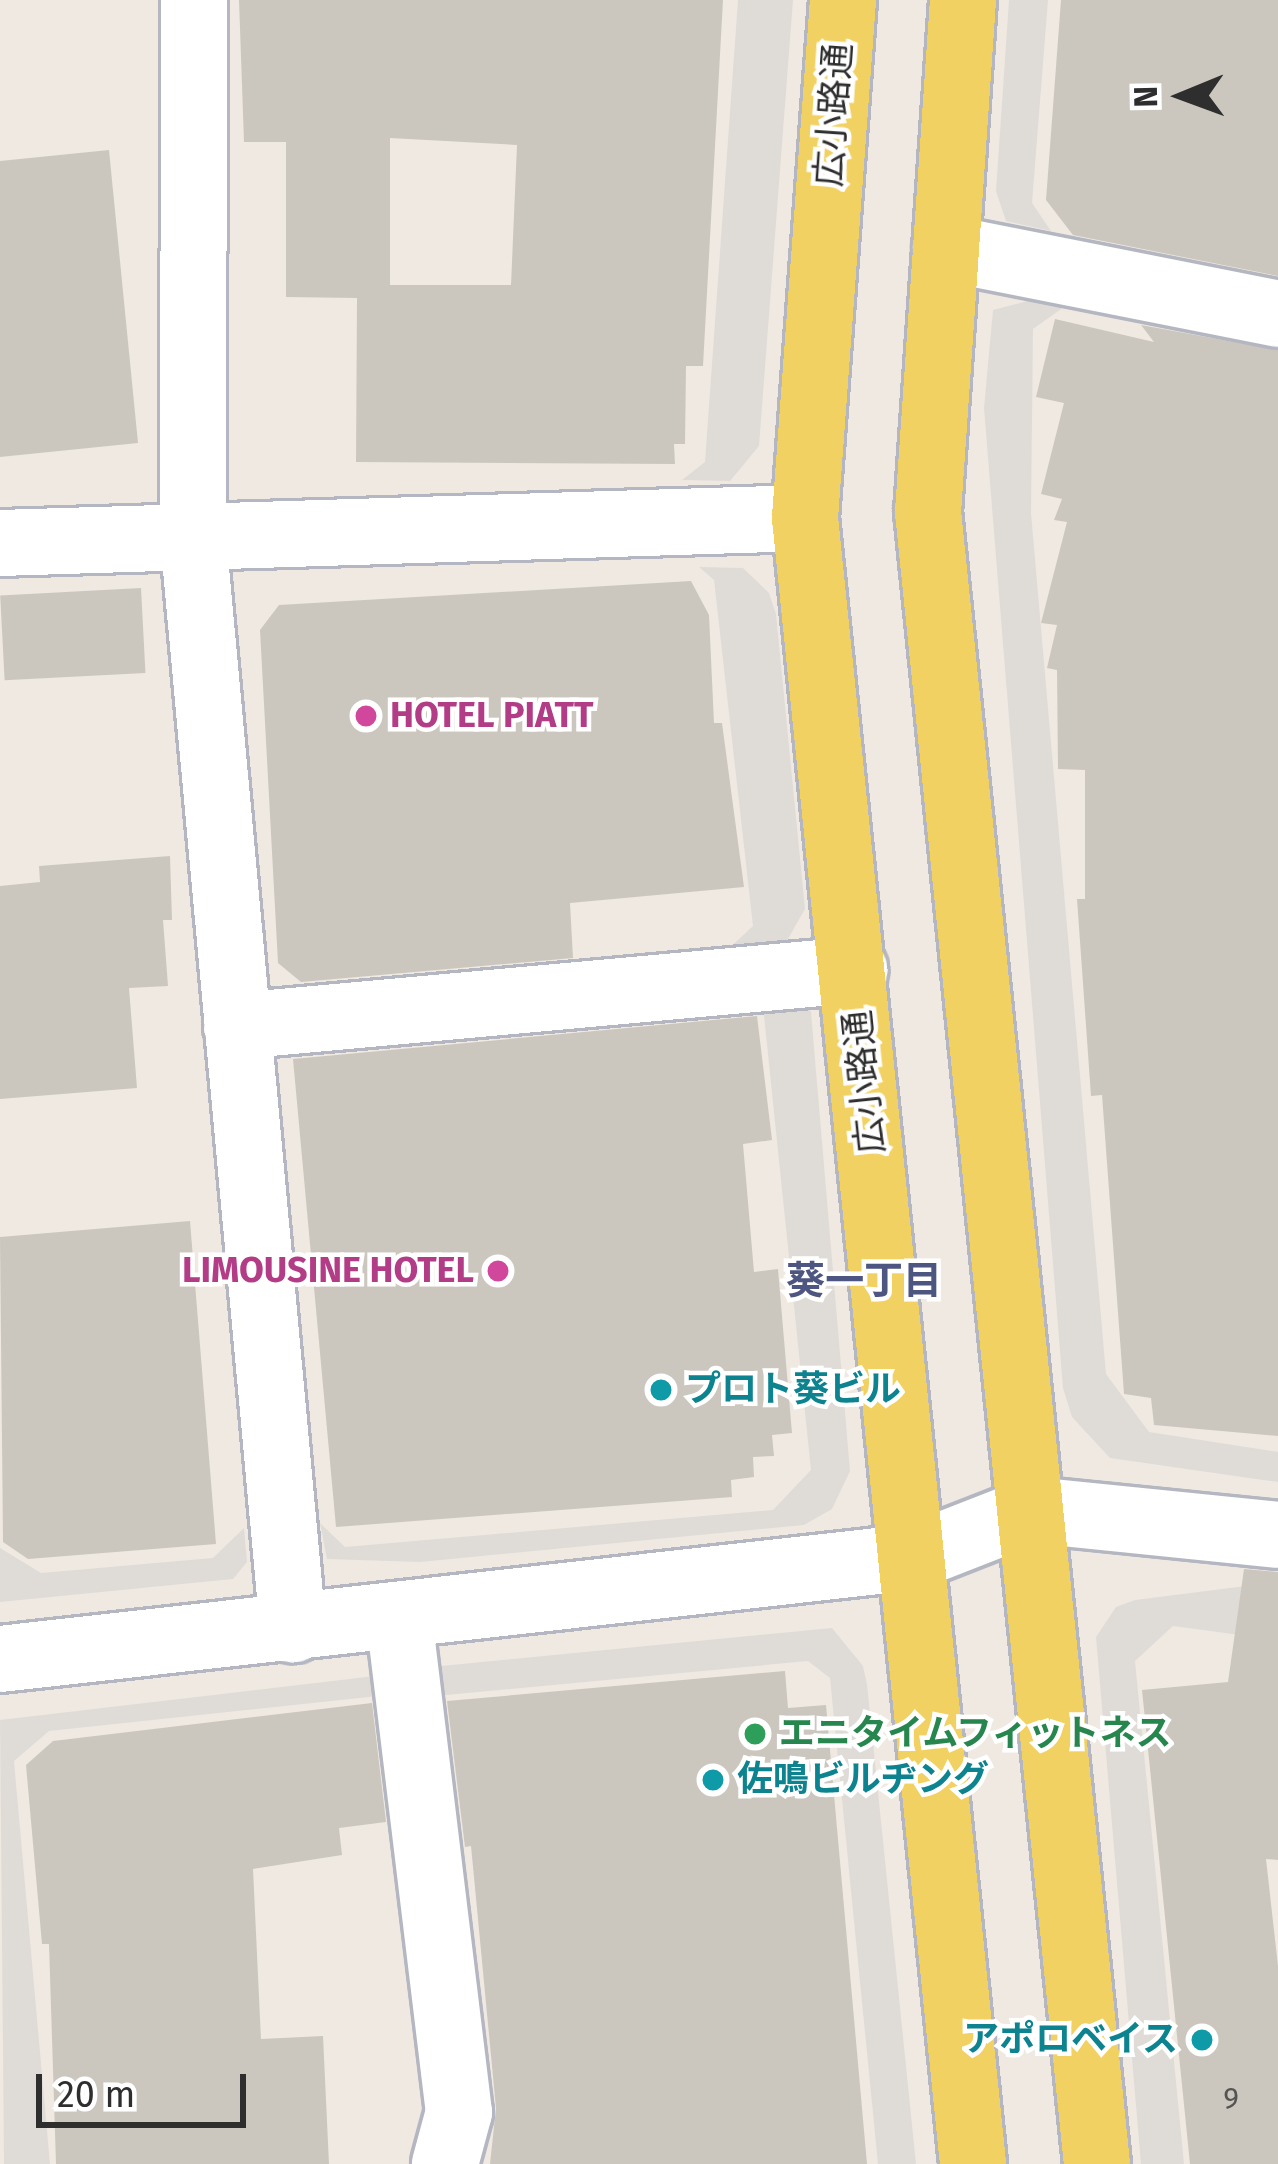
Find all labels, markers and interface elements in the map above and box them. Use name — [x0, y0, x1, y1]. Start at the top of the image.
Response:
north arrow — [1122, 36, 1242, 156]
street label: 広小路通 — [807, 42, 861, 188]
text: N — [1126, 85, 1166, 108]
place label: HOTEL PIATT — [390, 694, 593, 738]
marker: HOTEL PIATT — [353, 703, 379, 729]
street label: 広小路通 — [836, 1008, 894, 1156]
place label: LIMOUSINE HOTEL — [182, 1249, 474, 1293]
marker: LIMOUSINE HOTEL — [485, 1258, 511, 1284]
district label: 葵一丁目 — [786, 1258, 942, 1304]
place label: プロト葵ビル — [685, 1368, 901, 1412]
marker: プロト葵ビル — [648, 1377, 674, 1403]
place label: エニタイムフィットネス — [779, 1712, 1175, 1756]
marker: エニタイムフィットネス — [742, 1721, 768, 1747]
place label: 佐鳴ビルヂング — [737, 1758, 989, 1802]
marker: 佐鳴ビルヂング — [700, 1767, 726, 1793]
place label: アポロベイス — [962, 2018, 1178, 2062]
marker: アポロベイス — [1189, 2027, 1215, 2053]
scale bar — [42, 2050, 252, 2124]
text: 20 m — [57, 2073, 135, 2117]
house number: 9 — [1223, 2080, 1239, 2116]

